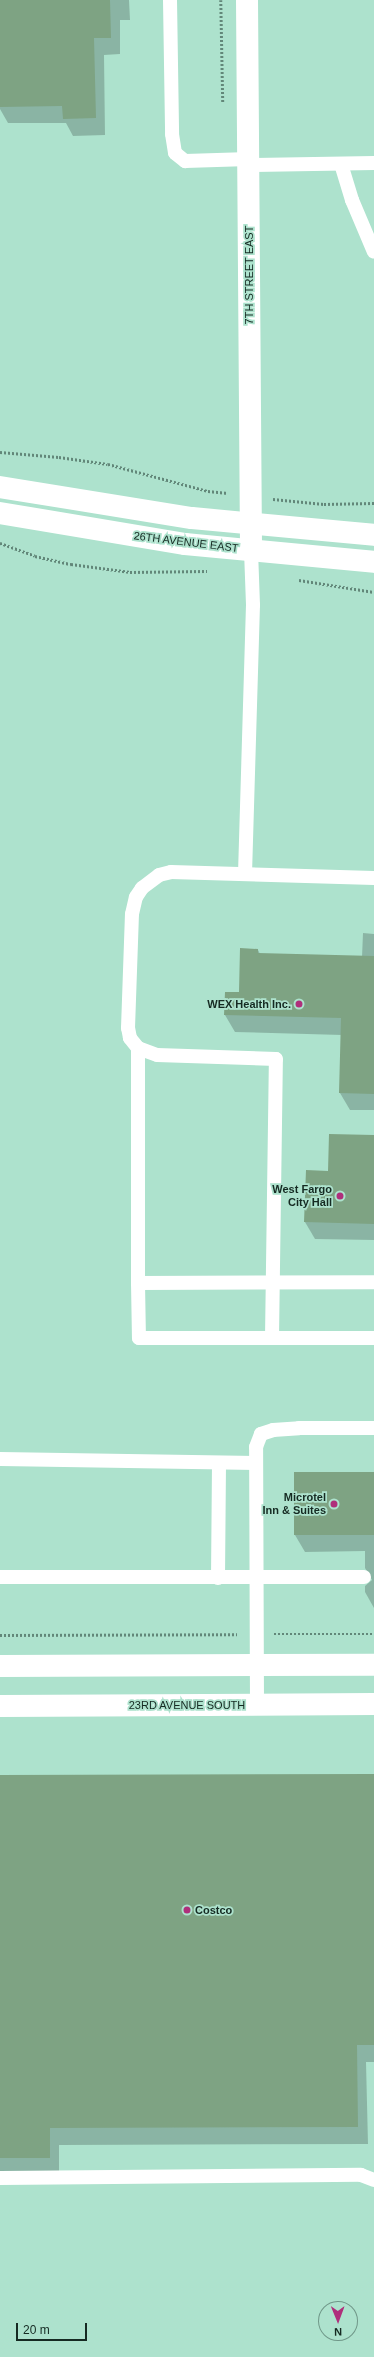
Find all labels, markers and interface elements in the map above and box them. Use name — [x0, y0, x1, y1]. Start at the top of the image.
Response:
street label: 7TH STREET EAST — [242, 225, 256, 325]
street label: 26TH AVENUE EAST — [133, 529, 239, 555]
place label: WEX Health Inc. — [207, 997, 291, 1011]
marker: WEX Health Inc. — [294, 999, 304, 1009]
place label: West Fargo City Hall — [272, 1183, 332, 1209]
marker: West Fargo City Hall — [335, 1191, 345, 1201]
place label: Microtel Inn & Suites — [262, 1491, 326, 1517]
marker: Microtel Inn & Suites — [329, 1499, 339, 1509]
street label: 23RD AVENUE SOUTH — [128, 1698, 246, 1712]
place label: Costco — [195, 1903, 232, 1917]
marker: Costco — [182, 1905, 192, 1915]
north arrow — [318, 2301, 358, 2341]
scale bar — [18, 2315, 89, 2341]
text: 20 m — [23, 2323, 50, 2337]
text: N — [334, 2326, 342, 2338]

